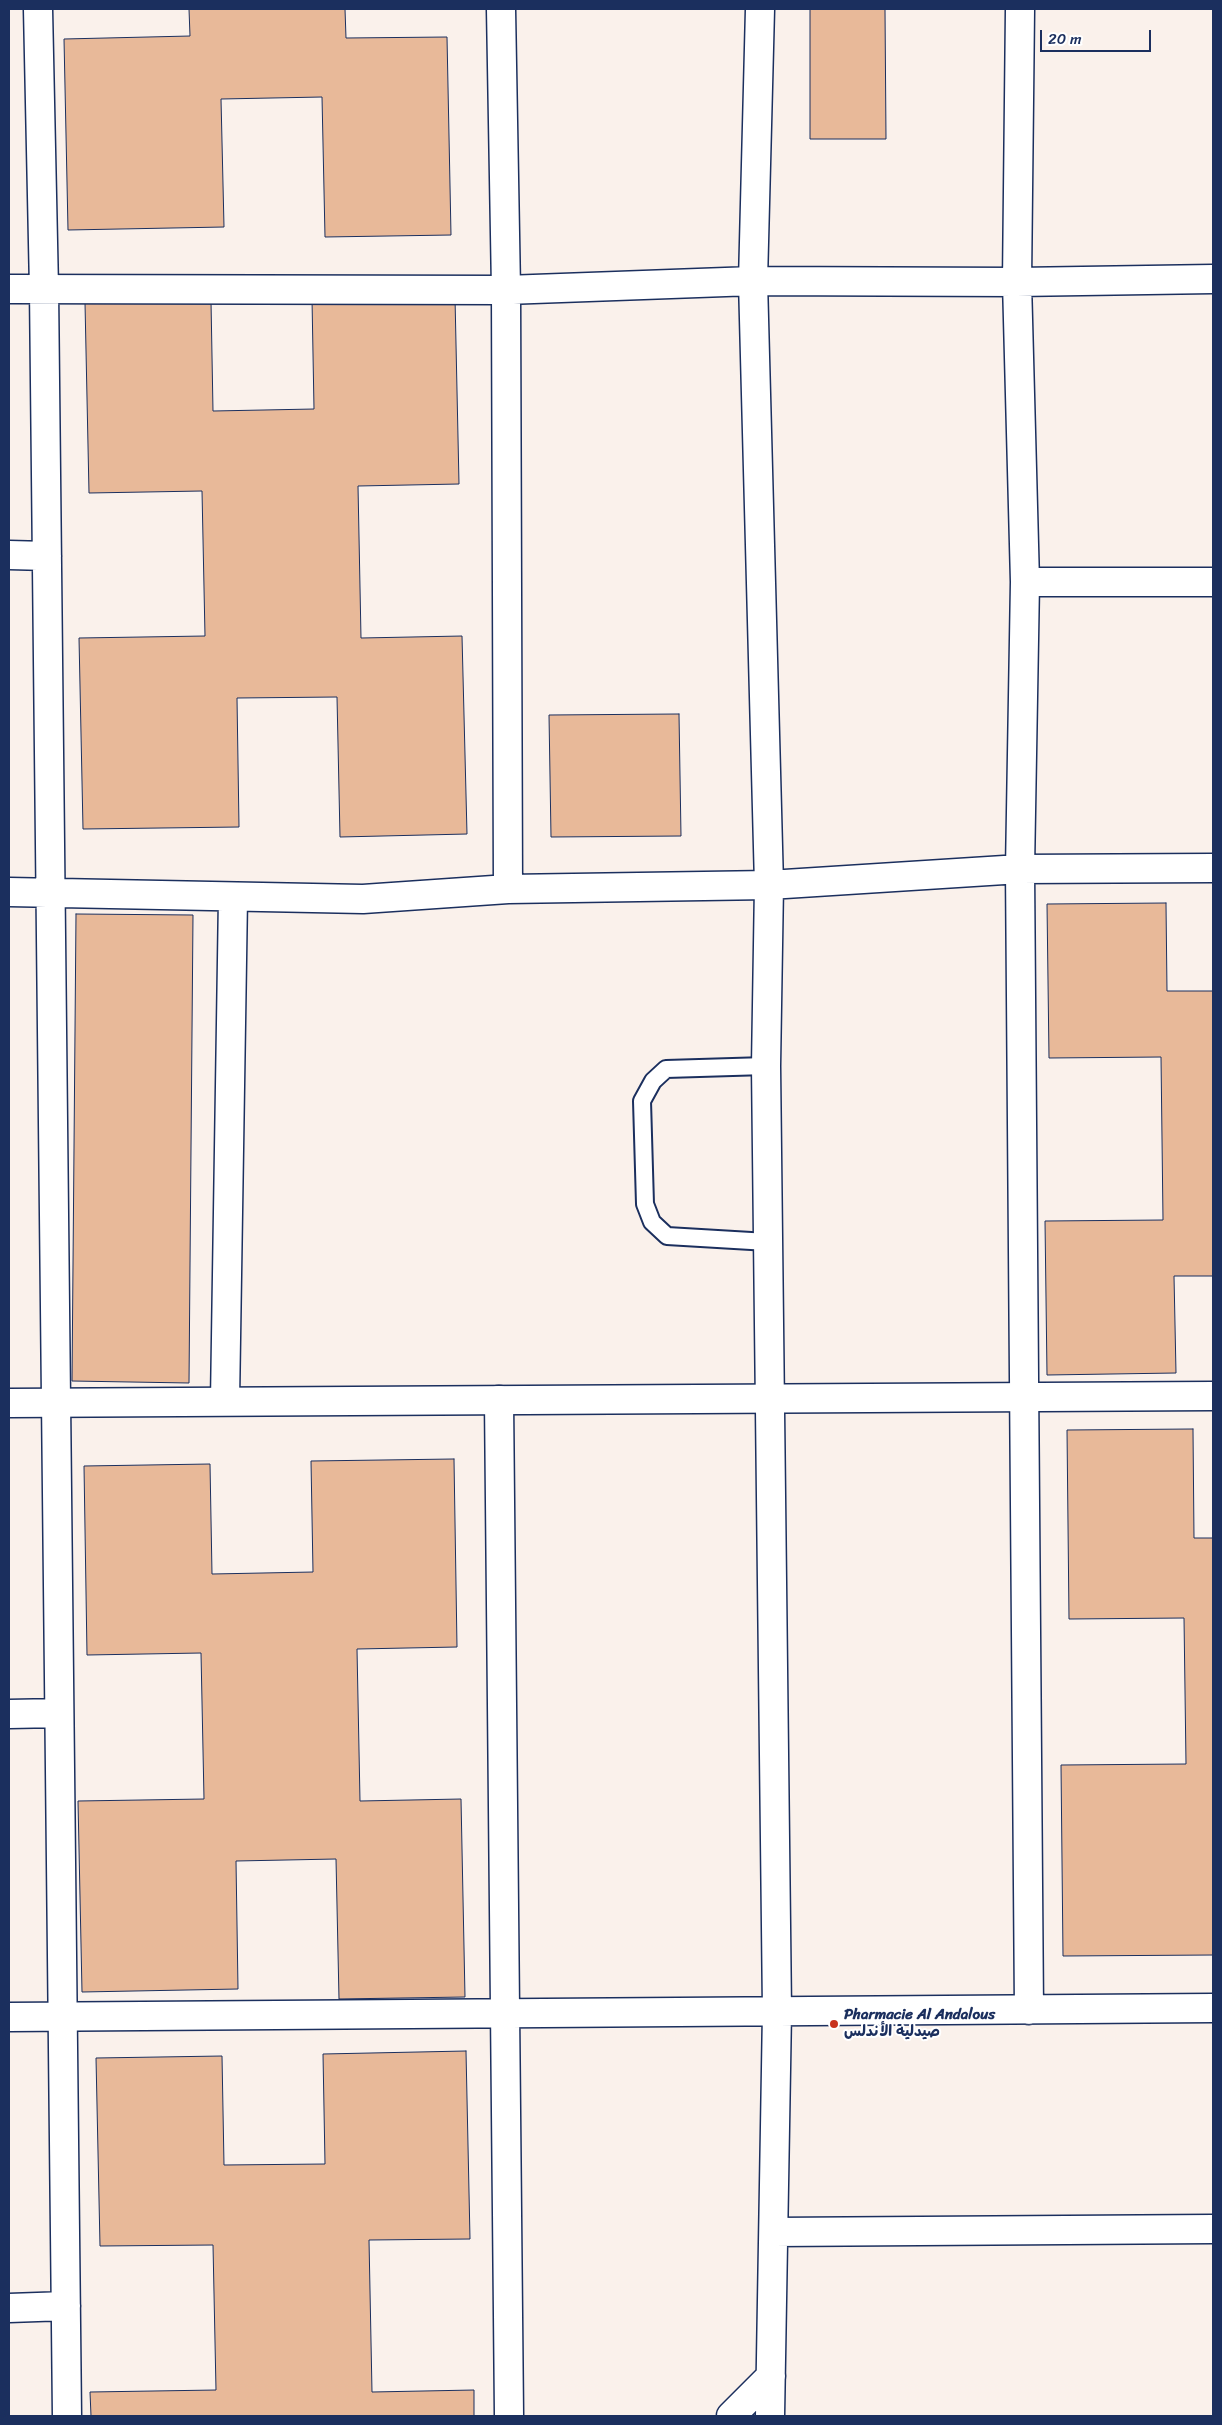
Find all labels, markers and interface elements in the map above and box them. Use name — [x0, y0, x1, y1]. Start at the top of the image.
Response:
scale bar — [1042, 20, 1153, 52]
text: 20 m — [1048, 26, 1082, 52]
place label: Pharmacie Al Andalous صيدلية الأندلس — [844, 2006, 995, 2041]
marker: Pharmacie Al Andalous صيدلية الأندلس — [828, 2018, 840, 2030]

